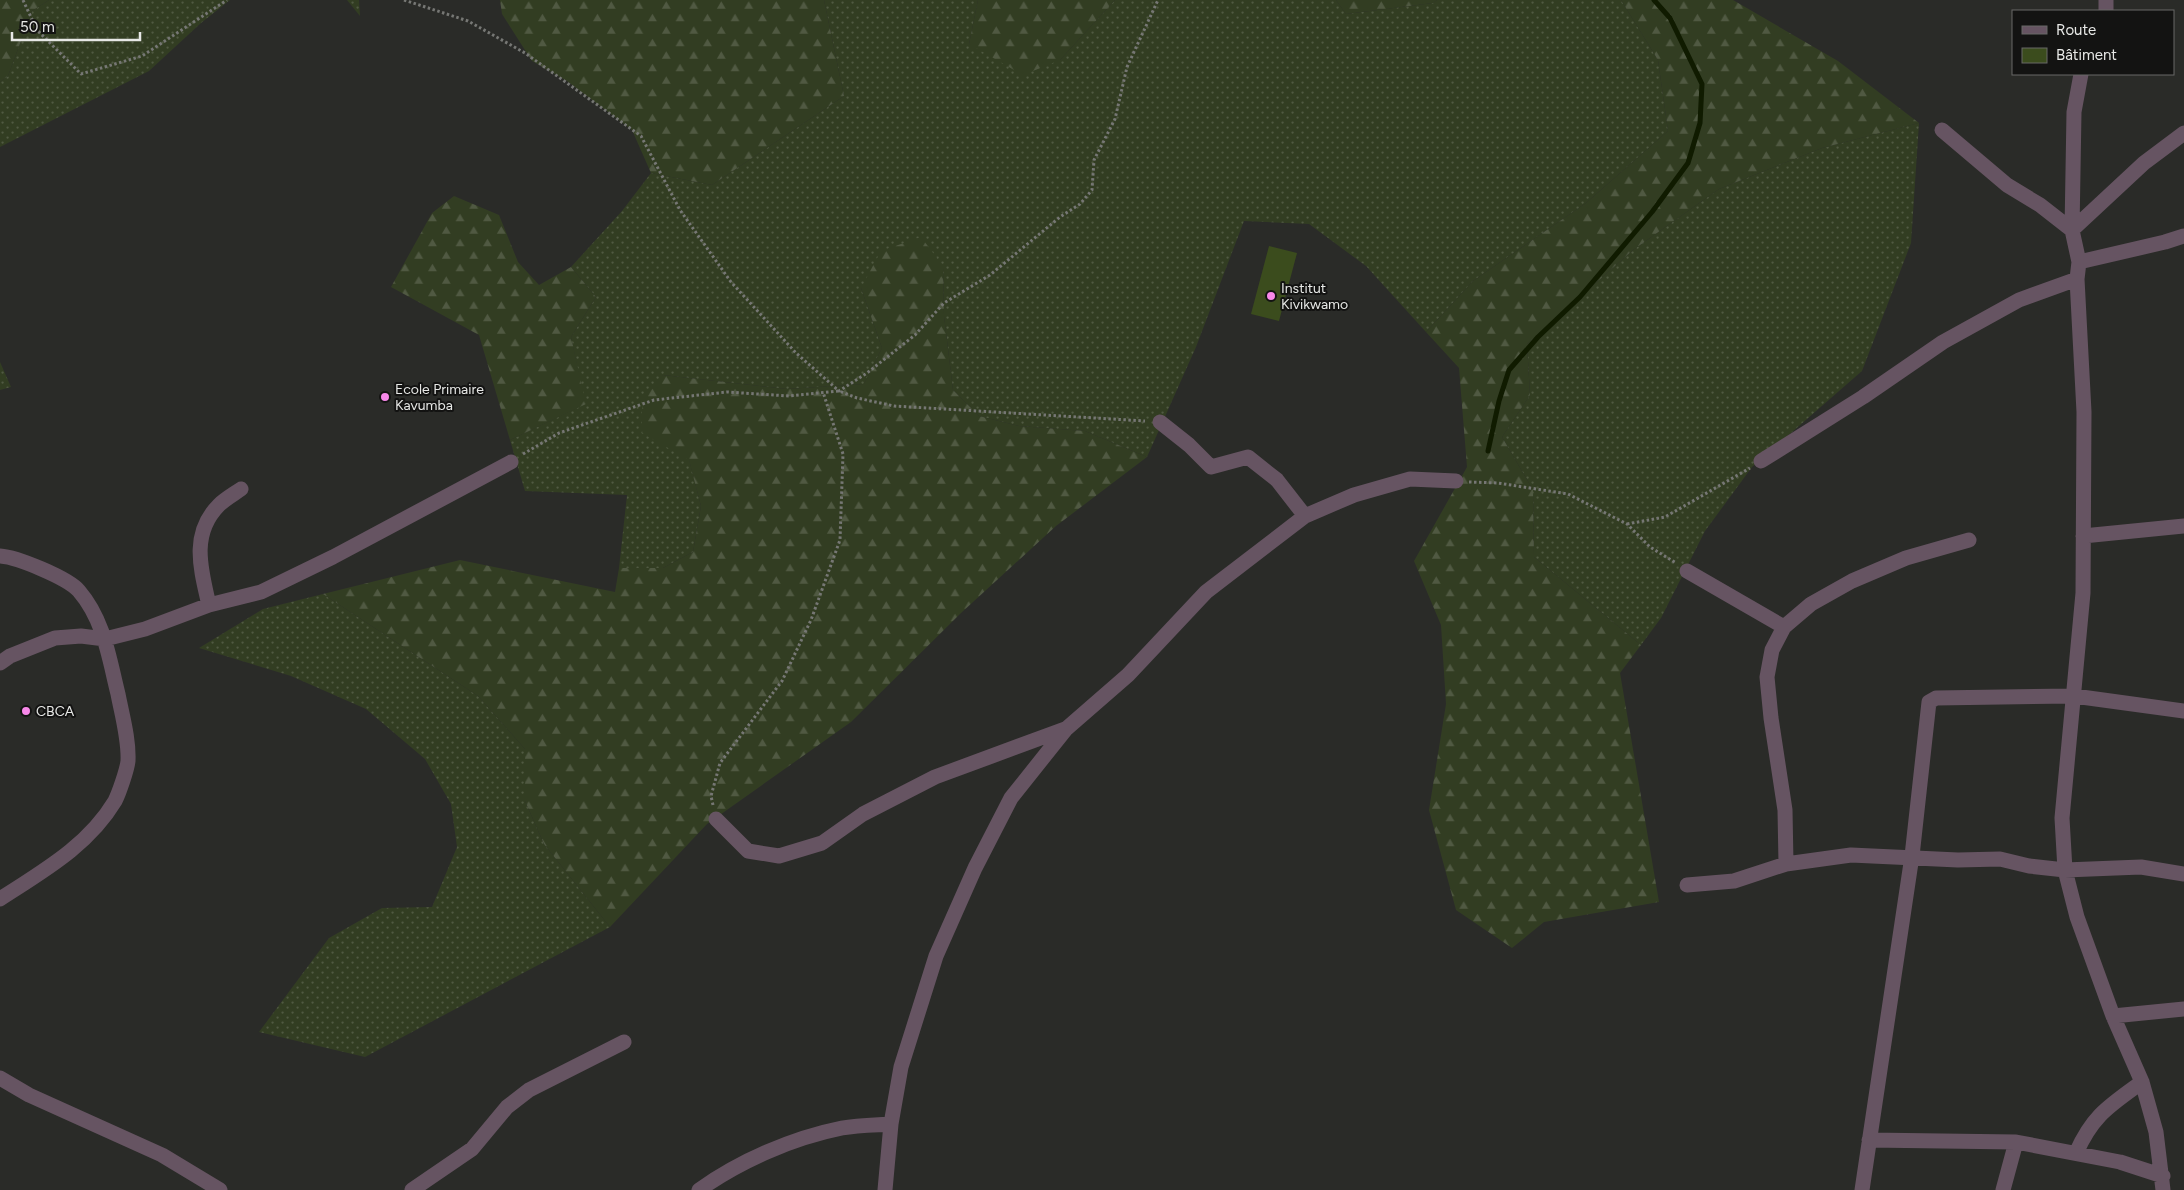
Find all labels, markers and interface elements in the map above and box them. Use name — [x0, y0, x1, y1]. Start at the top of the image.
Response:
scale bar — [12, 10, 140, 42]
legend — [2012, 10, 2174, 75]
text: 50 m — [20, 18, 55, 36]
text: Route — [2056, 21, 2096, 39]
text: Bâtiment — [2056, 46, 2117, 64]
place label: Institut Kivikwamo — [1281, 280, 1348, 313]
marker: Institut Kivikwamo — [1265, 290, 1277, 302]
place label: Ecole Primaire Kavumba — [395, 381, 484, 414]
marker: Ecole Primaire Kavumba — [379, 391, 391, 403]
place label: CBCA — [36, 703, 75, 720]
marker: CBCA — [20, 705, 32, 717]

